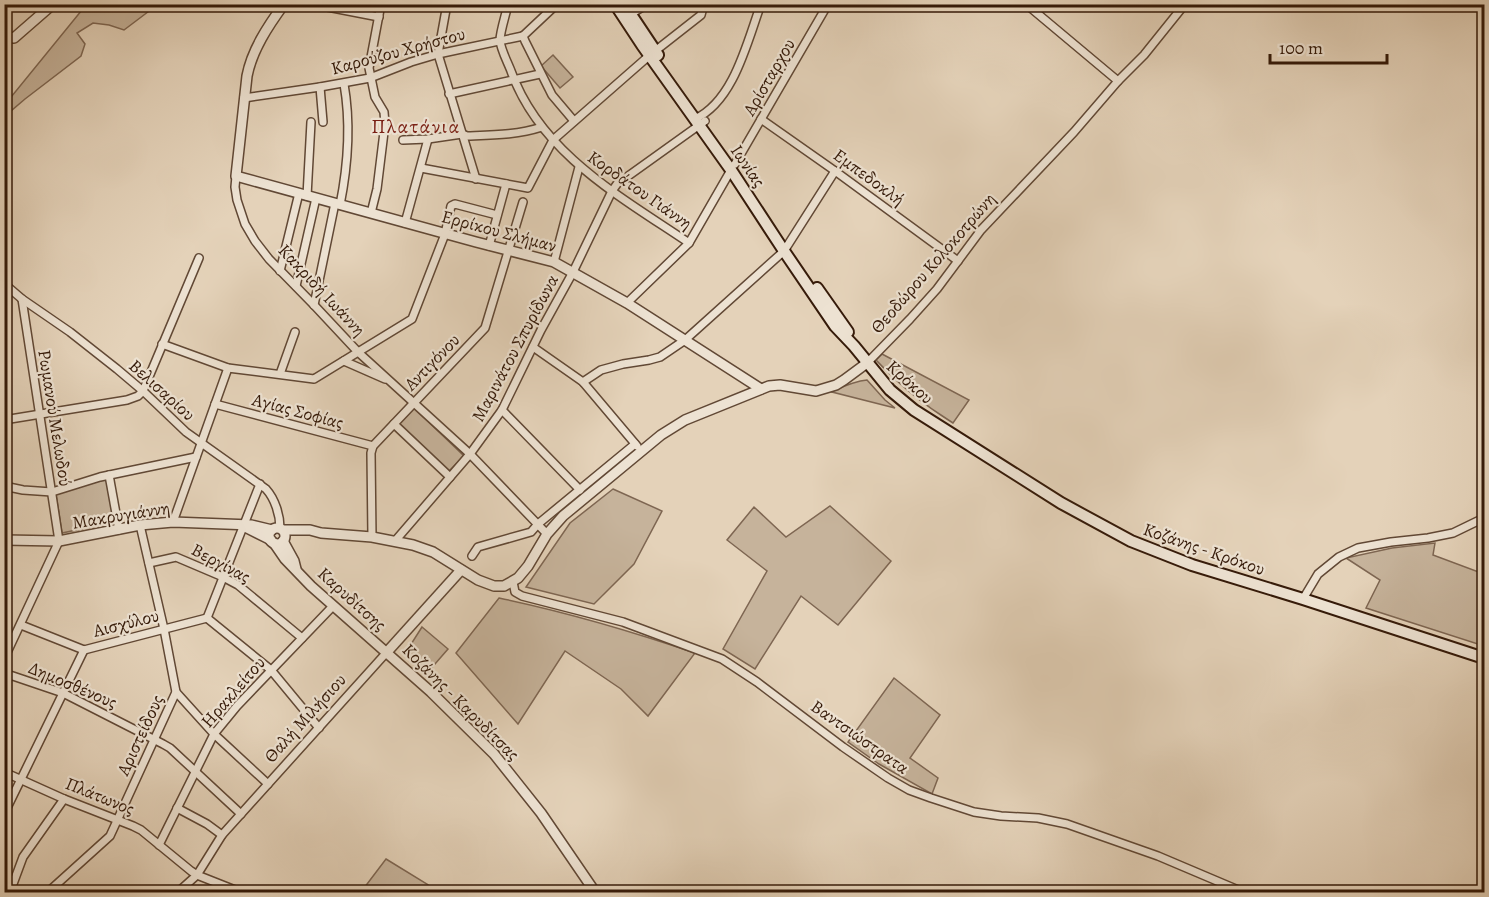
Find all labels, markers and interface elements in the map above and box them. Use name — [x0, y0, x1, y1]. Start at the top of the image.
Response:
street label: Καρούζου Χρήστου — [328, 22, 468, 80]
scale bar — [1270, 27, 1387, 65]
street label: Αρίσταρχου — [737, 34, 801, 121]
text: 100 m — [1279, 36, 1323, 60]
district label: Πλατάνια — [371, 113, 461, 140]
street label: Ιωνίας — [725, 140, 771, 192]
street label: Εμπεδοκλή — [828, 143, 910, 211]
street label: Κορδάτου Γιάννη — [583, 145, 697, 235]
street label: Θεοδώρου Κολοκοτρώνη — [865, 188, 1001, 338]
street label: Ερρίκου Σλήμαν — [439, 204, 559, 258]
street label: Κακριδή Ιωάννη — [273, 239, 371, 341]
street label: Μαρινάτου Σπυρίδωνα — [466, 270, 564, 426]
street label: Αντιγόνου — [398, 328, 465, 396]
street label: Ρωμανού Μελωδού — [32, 348, 78, 488]
street label: Βελισαρίου — [124, 354, 200, 426]
street label: Κρόκου — [881, 354, 939, 410]
street label: Αγίας Σοφίας — [249, 387, 346, 435]
street label: Μακρυγιάννη — [70, 495, 172, 535]
street label: Κοζάνης - Κρόκου — [1140, 517, 1268, 581]
street label: Βεργίνας — [187, 537, 255, 589]
street label: Καρυδίτσης — [312, 562, 392, 636]
street label: Αισχύλου — [90, 603, 161, 643]
street label: Κοζάνης - Καρυδίτσας — [397, 638, 525, 766]
street label: Ηρακλείτου — [195, 651, 271, 733]
street label: Δημοσθένους — [25, 656, 121, 714]
street label: Θαλή Μιλήσιου — [259, 668, 351, 768]
street label: Αριστείδους — [110, 691, 169, 780]
street label: Βαντσιώστρατα — [806, 694, 914, 780]
street label: Πλάτωνος — [62, 771, 138, 821]

